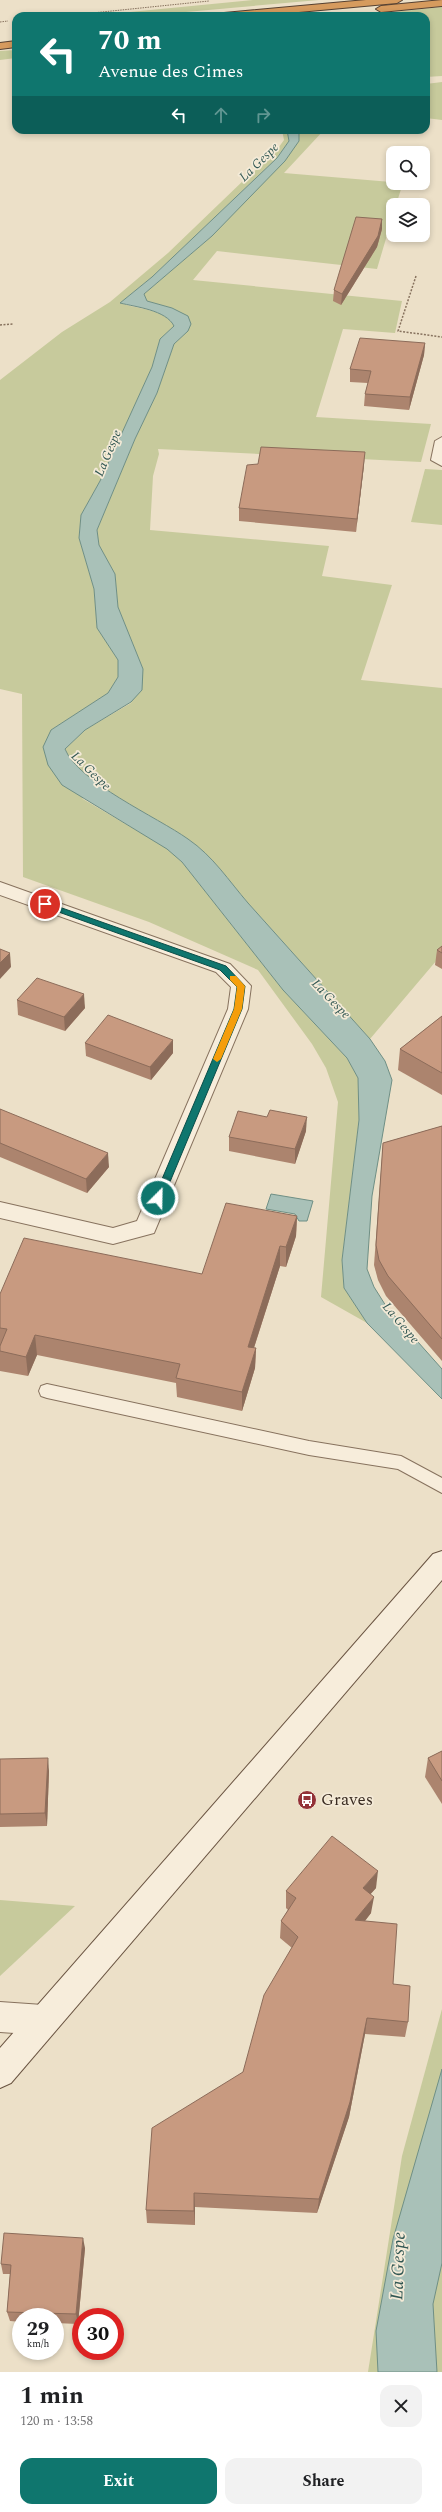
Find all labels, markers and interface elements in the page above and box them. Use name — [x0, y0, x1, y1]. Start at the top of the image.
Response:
text: 70 m — [98, 19, 162, 62]
icon: left — [32, 28, 84, 80]
text: Avenue des Cimes — [98, 58, 244, 85]
icon: left — [168, 104, 190, 126]
icon: ahead — [210, 104, 232, 126]
icon: right — [252, 104, 274, 126]
water label: La Gespe — [234, 138, 284, 186]
map controls — [386, 146, 430, 242]
button: search — [386, 146, 430, 190]
button: layers — [386, 198, 430, 242]
water label: La Gespe — [89, 426, 127, 480]
water label: La Gespe — [66, 747, 116, 795]
pin — [28, 887, 62, 921]
icon: arrive — [34, 893, 56, 915]
water label: La Gespe — [307, 974, 355, 1024]
position arrow — [137, 1177, 179, 1219]
water label: La Gespe — [378, 1298, 425, 1348]
place label: Graves — [321, 1787, 373, 1813]
bus stop icon: Graves — [296, 1789, 318, 1811]
water label: La Gespe — [383, 2231, 413, 2301]
speed limit sign: 30 — [72, 2308, 124, 2360]
text: 29 — [27, 2314, 49, 2344]
text: km/h — [27, 2336, 49, 2352]
text: 1 min — [20, 2378, 84, 2414]
button: close — [380, 2385, 422, 2427]
text: 120 m · 13:58 — [20, 2411, 93, 2431]
button: Exit — [20, 2458, 217, 2504]
button: Share — [225, 2458, 422, 2504]

